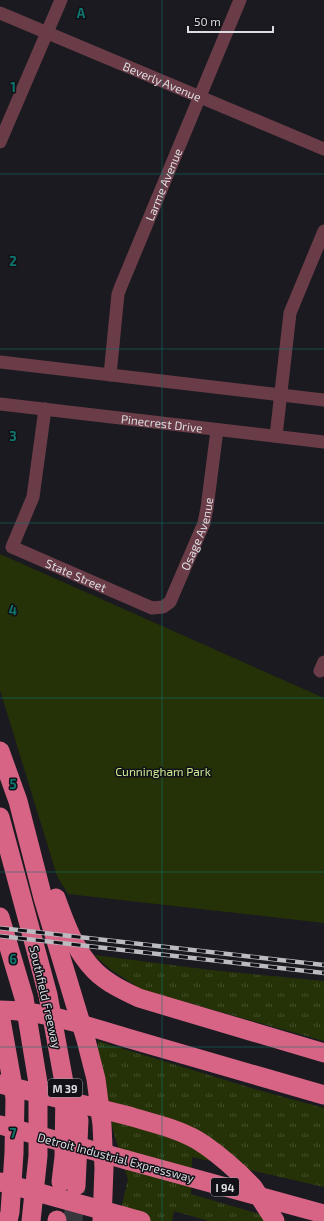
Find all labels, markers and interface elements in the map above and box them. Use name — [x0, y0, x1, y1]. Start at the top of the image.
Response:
text: A — [77, 5, 86, 21]
scale bar — [188, 8, 273, 34]
text: 50 m — [194, 14, 221, 28]
street label: Beverly Avenue — [121, 59, 203, 104]
text: 1 — [10, 79, 16, 95]
street label: Larme Avenue — [142, 146, 185, 223]
text: 2 — [9, 253, 17, 269]
street label: Pinecrest Drive — [120, 411, 204, 435]
text: 3 — [9, 428, 17, 444]
street label: Osage Avenue — [178, 497, 215, 572]
street label: State Street — [44, 556, 109, 595]
text: 4 — [9, 602, 17, 618]
park label: Cunningham Park — [115, 764, 211, 778]
text: 5 — [9, 776, 17, 792]
street label: Southfield Freeway — [27, 944, 65, 1051]
text: 6 — [9, 951, 17, 967]
road number: M 39 — [48, 1079, 82, 1097]
text: 7 — [10, 1125, 17, 1141]
street label: Detroit Industrial Expressway — [36, 1129, 196, 1185]
road number: I 94 — [211, 1178, 239, 1196]

